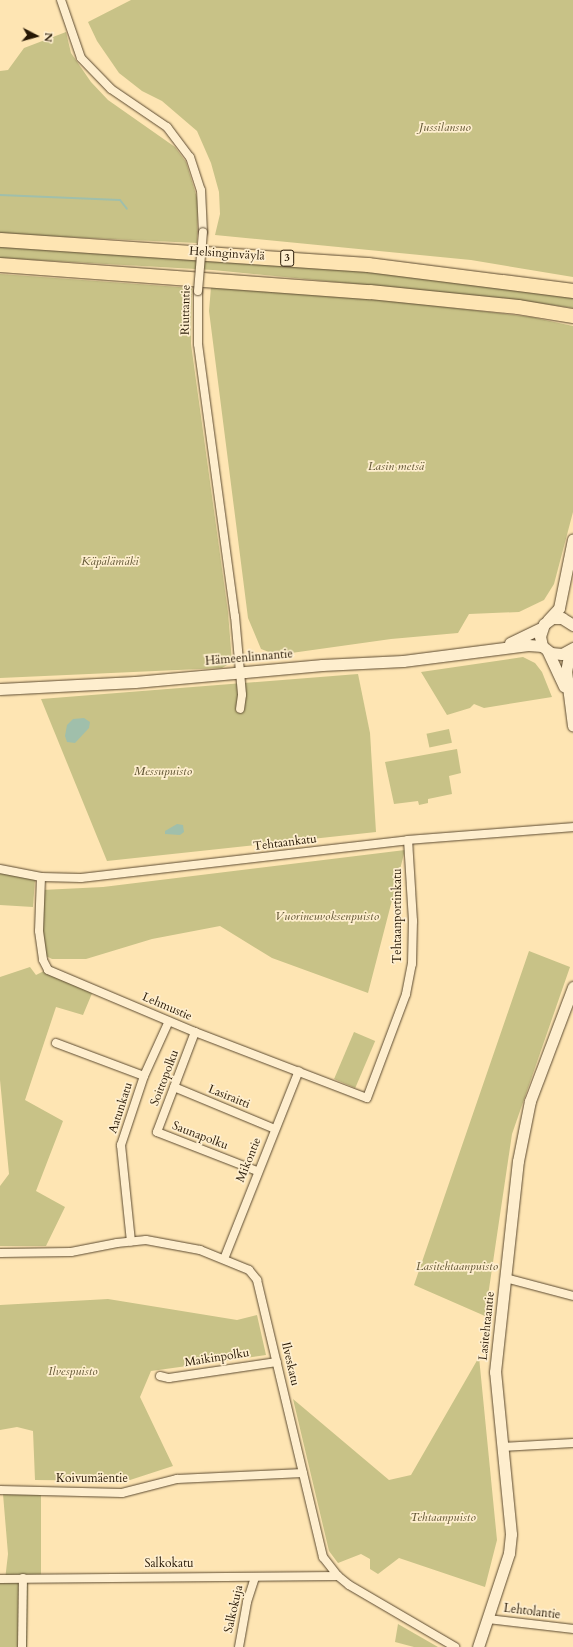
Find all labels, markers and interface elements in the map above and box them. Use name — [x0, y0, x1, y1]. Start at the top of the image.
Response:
north arrow — [16, 16, 56, 56]
text: N — [40, 32, 56, 43]
park label: Jussilansuo — [419, 121, 471, 135]
street label: Helsinginväylä — [189, 244, 265, 264]
road number: 3 — [280, 249, 294, 267]
street label: Riuttantie — [178, 285, 194, 335]
park label: Lasin metsä — [368, 460, 424, 474]
park label: Käpälämäki — [81, 555, 139, 569]
street label: Hämeenlinnantie — [205, 647, 293, 669]
park label: Messupuisto — [134, 765, 192, 779]
street label: Tehtaankatu — [252, 832, 318, 854]
street label: Tehtaanportinkatu — [391, 868, 405, 964]
park label: Vuorineuvoksenpuisto — [275, 910, 379, 924]
street label: Lehmustie — [140, 990, 194, 1024]
street label: Soittopolku — [148, 1048, 182, 1108]
street label: Aatunkatu — [106, 1081, 136, 1135]
street label: Lasiraitti — [206, 1082, 252, 1112]
street label: Saunapolku — [170, 1119, 230, 1153]
street label: Mikontie — [234, 1136, 264, 1184]
park label: Lasitehtaanpuisto — [416, 1260, 498, 1274]
street label: Lasitehtaantie — [476, 1291, 498, 1361]
street label: Ilveskatu — [278, 1341, 302, 1387]
street label: Maikinpolku — [184, 1346, 250, 1370]
park label: Ilvespuisto — [48, 1365, 98, 1379]
street label: Koivumäentie — [56, 1472, 128, 1486]
park label: Tehtaanpuisto — [410, 1511, 476, 1525]
street label: Salkokatu — [144, 1557, 194, 1571]
street label: Salkokuja — [222, 1584, 246, 1634]
street label: Lehtolantie — [503, 1601, 561, 1623]

